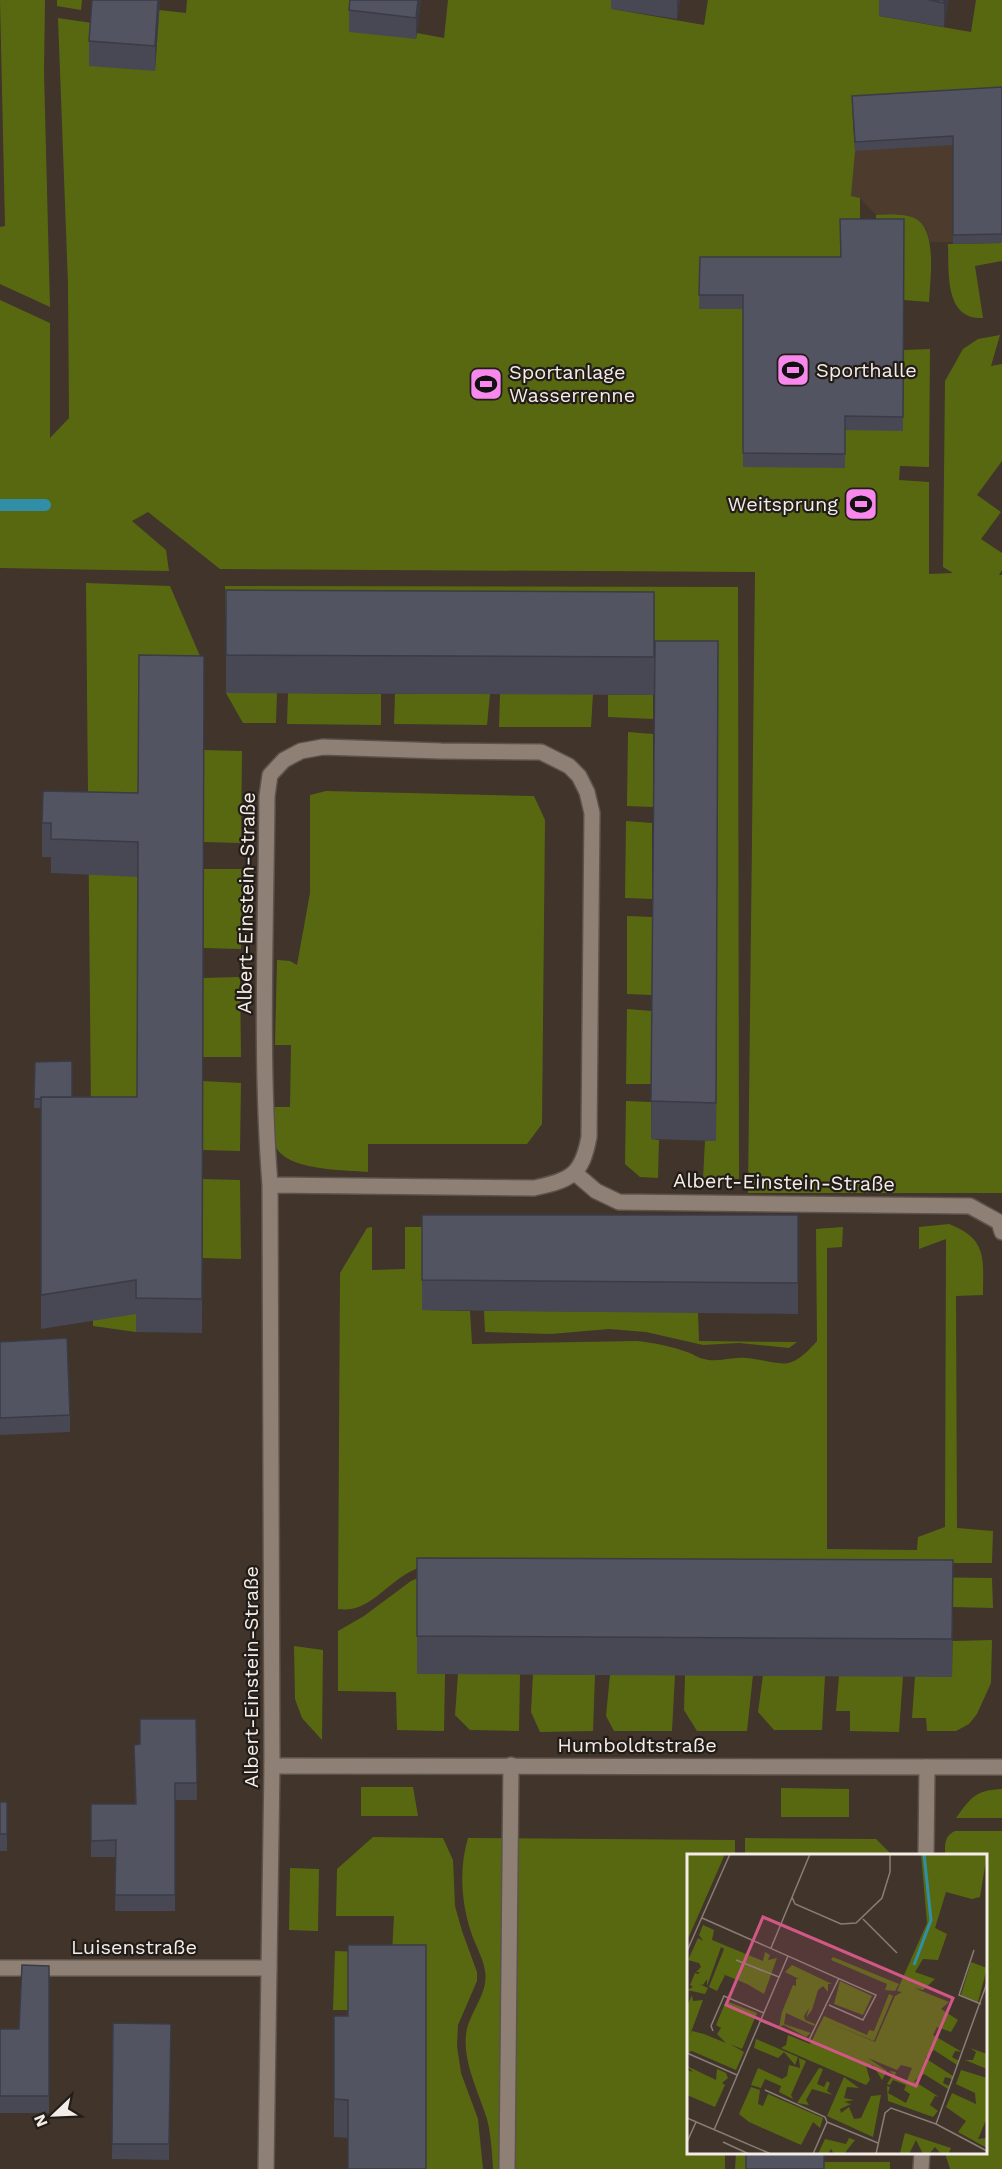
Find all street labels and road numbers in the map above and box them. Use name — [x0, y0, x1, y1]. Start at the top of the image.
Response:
street label: Albert-Einstein-Straße — [232, 792, 260, 1014]
street label: Albert-Einstein-Straße — [673, 1168, 895, 1196]
street label: Albert-Einstein-Straße — [239, 1566, 263, 1788]
street label: Humboldtstraße — [557, 1733, 717, 1757]
street label: Luisenstraße — [71, 1935, 197, 1959]

